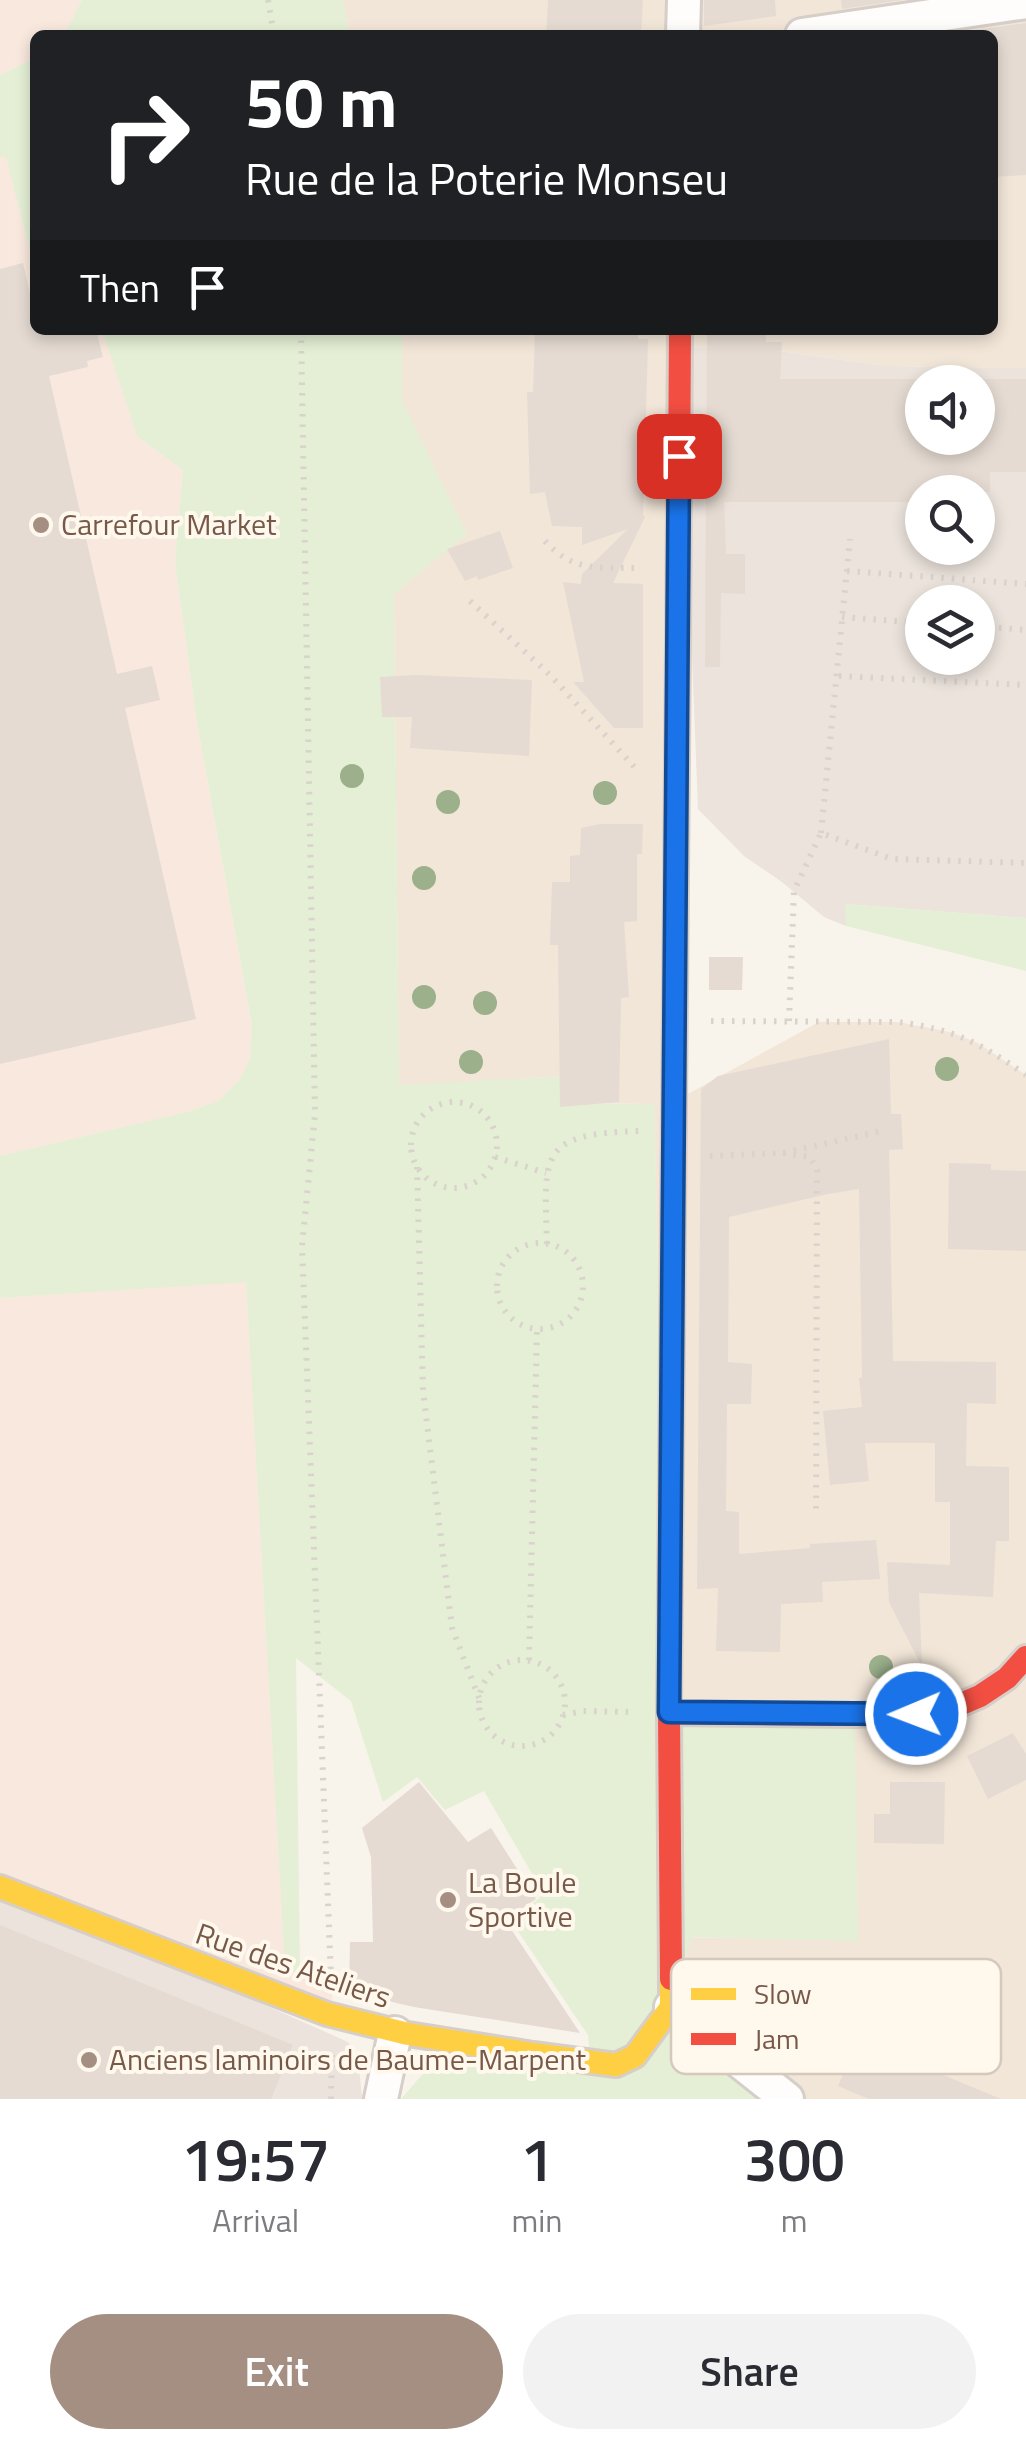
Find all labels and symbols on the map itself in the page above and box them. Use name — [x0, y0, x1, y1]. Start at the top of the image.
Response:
pin — [637, 414, 722, 499]
place label: Carrefour Market — [61, 501, 277, 547]
marker: Carrefour Market — [30, 514, 52, 536]
position arrow — [864, 1662, 968, 1766]
place label: La Boule Sportive — [468, 1859, 576, 1939]
marker: La Boule Sportive — [437, 1889, 459, 1911]
street label: Rue des Ateliers — [190, 1910, 397, 2020]
legend — [671, 1959, 1001, 2074]
text: Slow — [754, 1972, 812, 2015]
text: Jam — [754, 2017, 800, 2060]
place label: Anciens laminoirs de Baume-Marpent — [109, 2036, 587, 2082]
marker: Anciens laminoirs de Baume-Marpent — [78, 2049, 100, 2071]

